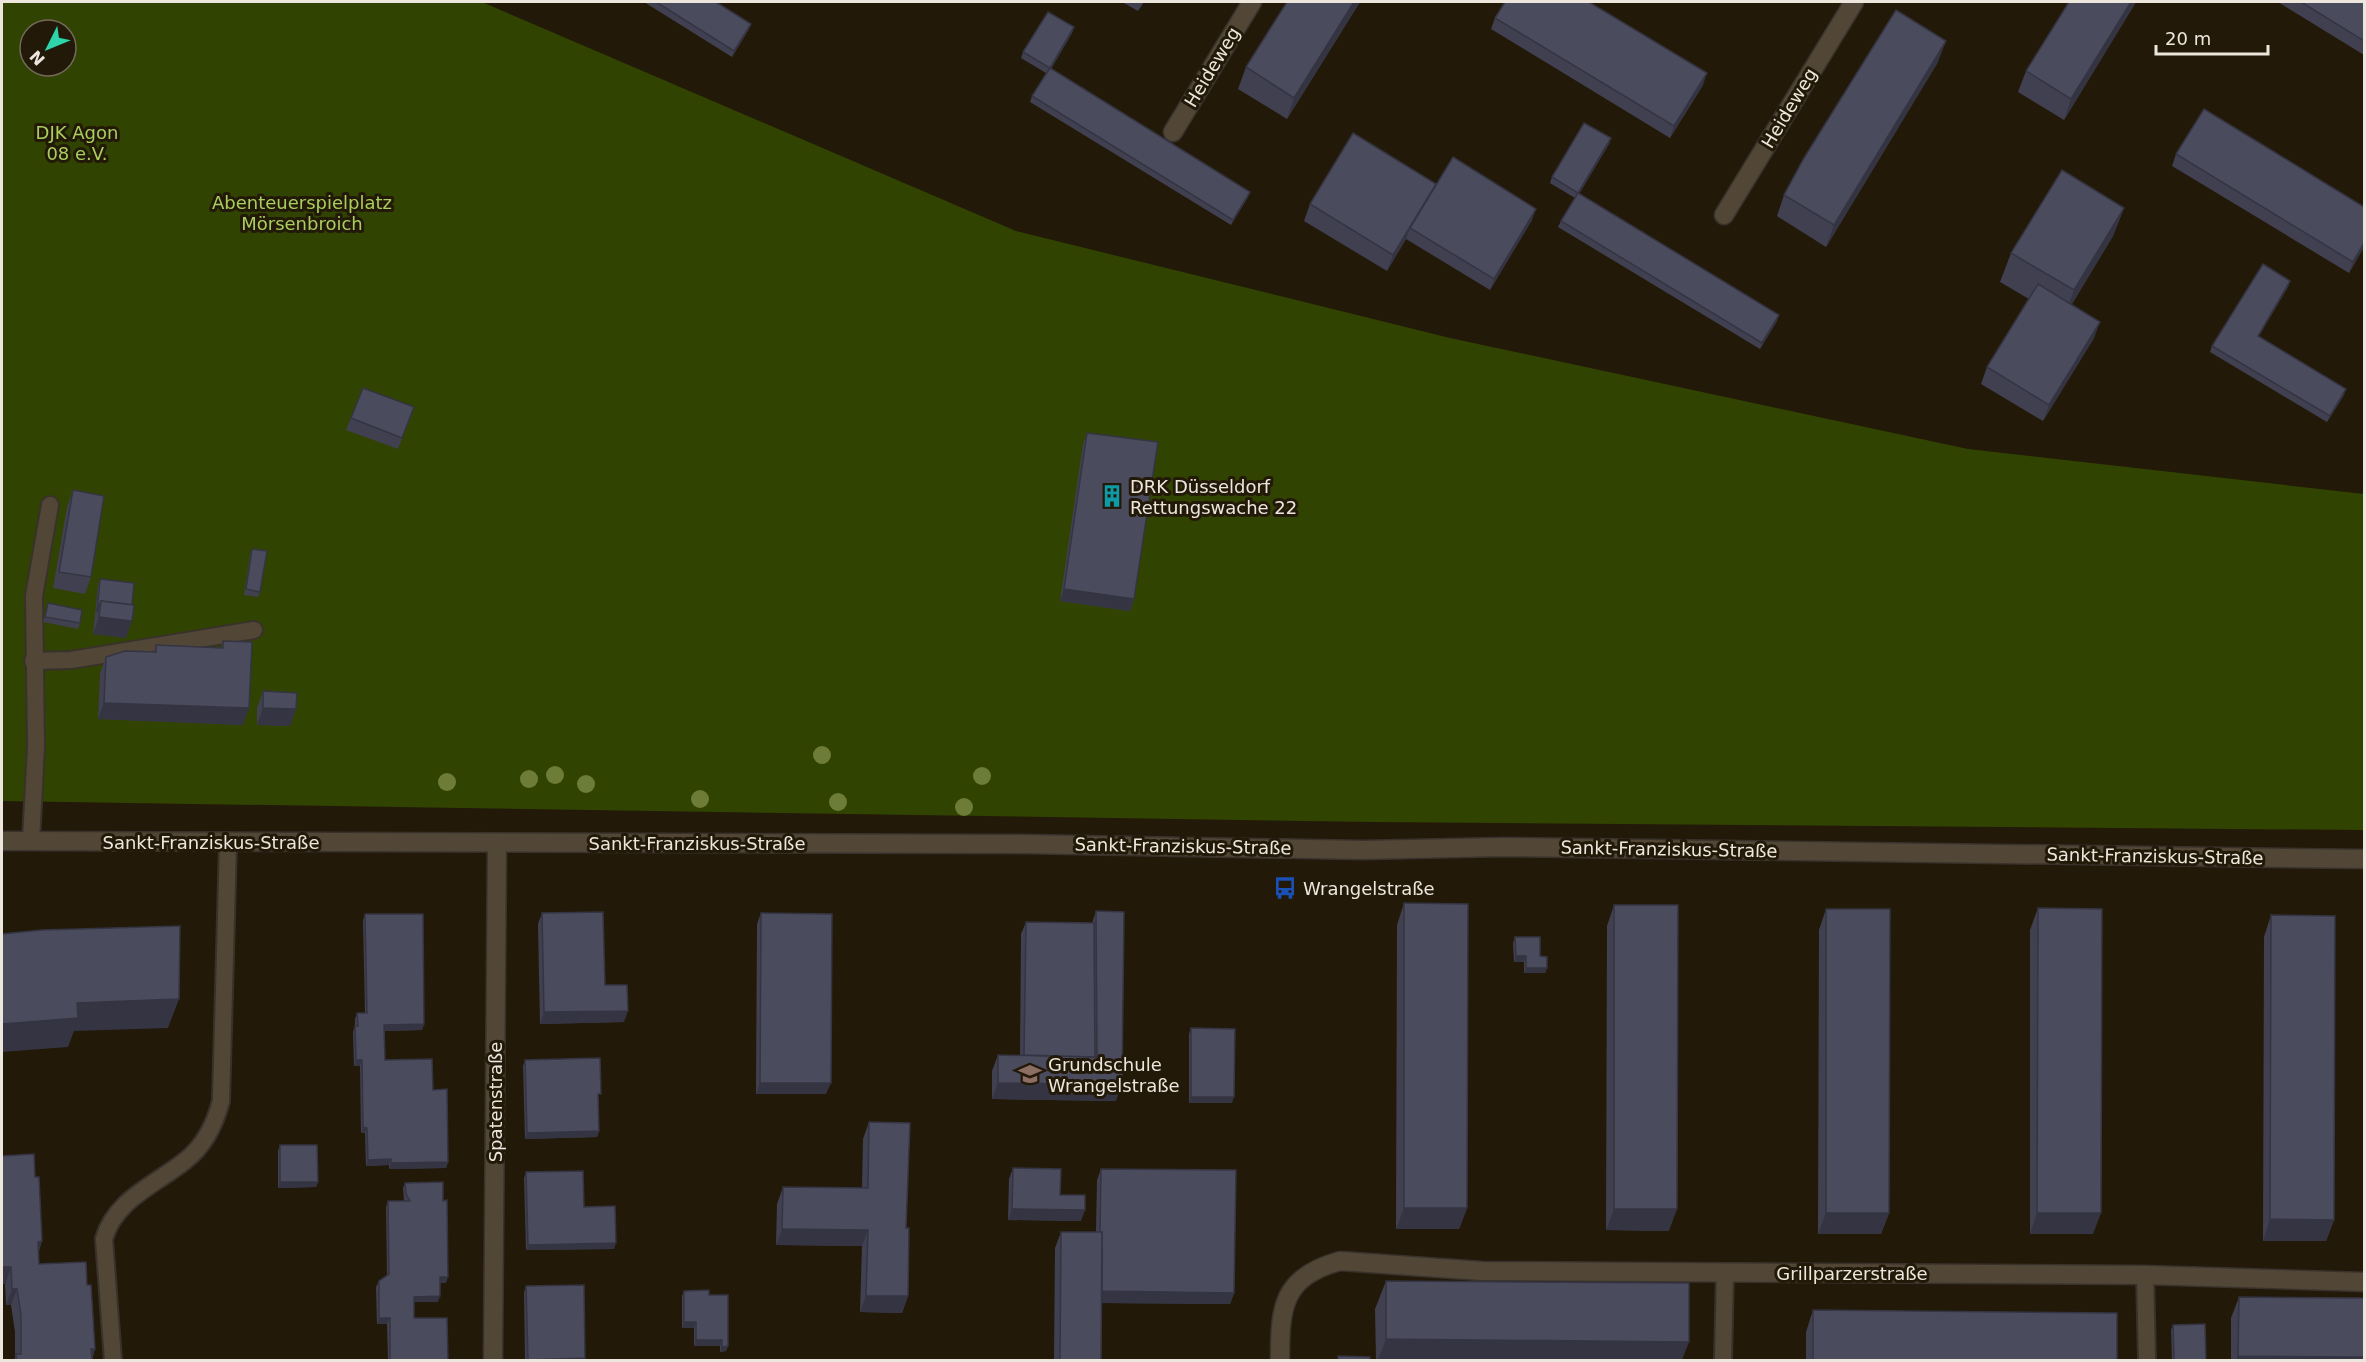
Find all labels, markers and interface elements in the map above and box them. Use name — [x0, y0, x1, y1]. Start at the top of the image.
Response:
north arrow — [18, 18, 78, 78]
scale bar — [2156, 18, 2268, 56]
street label: Heideweg — [1180, 23, 1244, 111]
text: 20 m — [2165, 28, 2211, 49]
text: N — [26, 47, 49, 69]
street label: Heideweg — [1757, 64, 1821, 152]
park label: DJK Agon 08 e.V. — [36, 122, 118, 164]
park label: Abenteuerspielplatz Mörsenbroich — [212, 192, 392, 234]
place label: DRK Düsseldorf Rettungswache 22 — [1130, 476, 1297, 518]
building icon: DRK Düsseldorf Rettungswache 22 — [1099, 483, 1125, 509]
street label: Sankt-Franziskus-Straße — [102, 832, 320, 853]
street label: Sankt-Franziskus-Straße — [588, 833, 806, 854]
street label: Sankt-Franziskus-Straße — [1074, 834, 1292, 858]
street label: Sankt-Franziskus-Straße — [1560, 837, 1778, 861]
street label: Sankt-Franziskus-Straße — [2046, 844, 2264, 868]
bus stop icon: Wrangelstraße — [1272, 875, 1298, 901]
place label: Wrangelstraße — [1303, 878, 1435, 899]
street label: Spatenstraße — [485, 1042, 506, 1162]
place label: Grundschule Wrangelstraße — [1048, 1054, 1180, 1096]
school or university icon: Grundschule Wrangelstraße — [1017, 1061, 1043, 1087]
street label: Grillparzerstraße — [1776, 1263, 1928, 1284]

